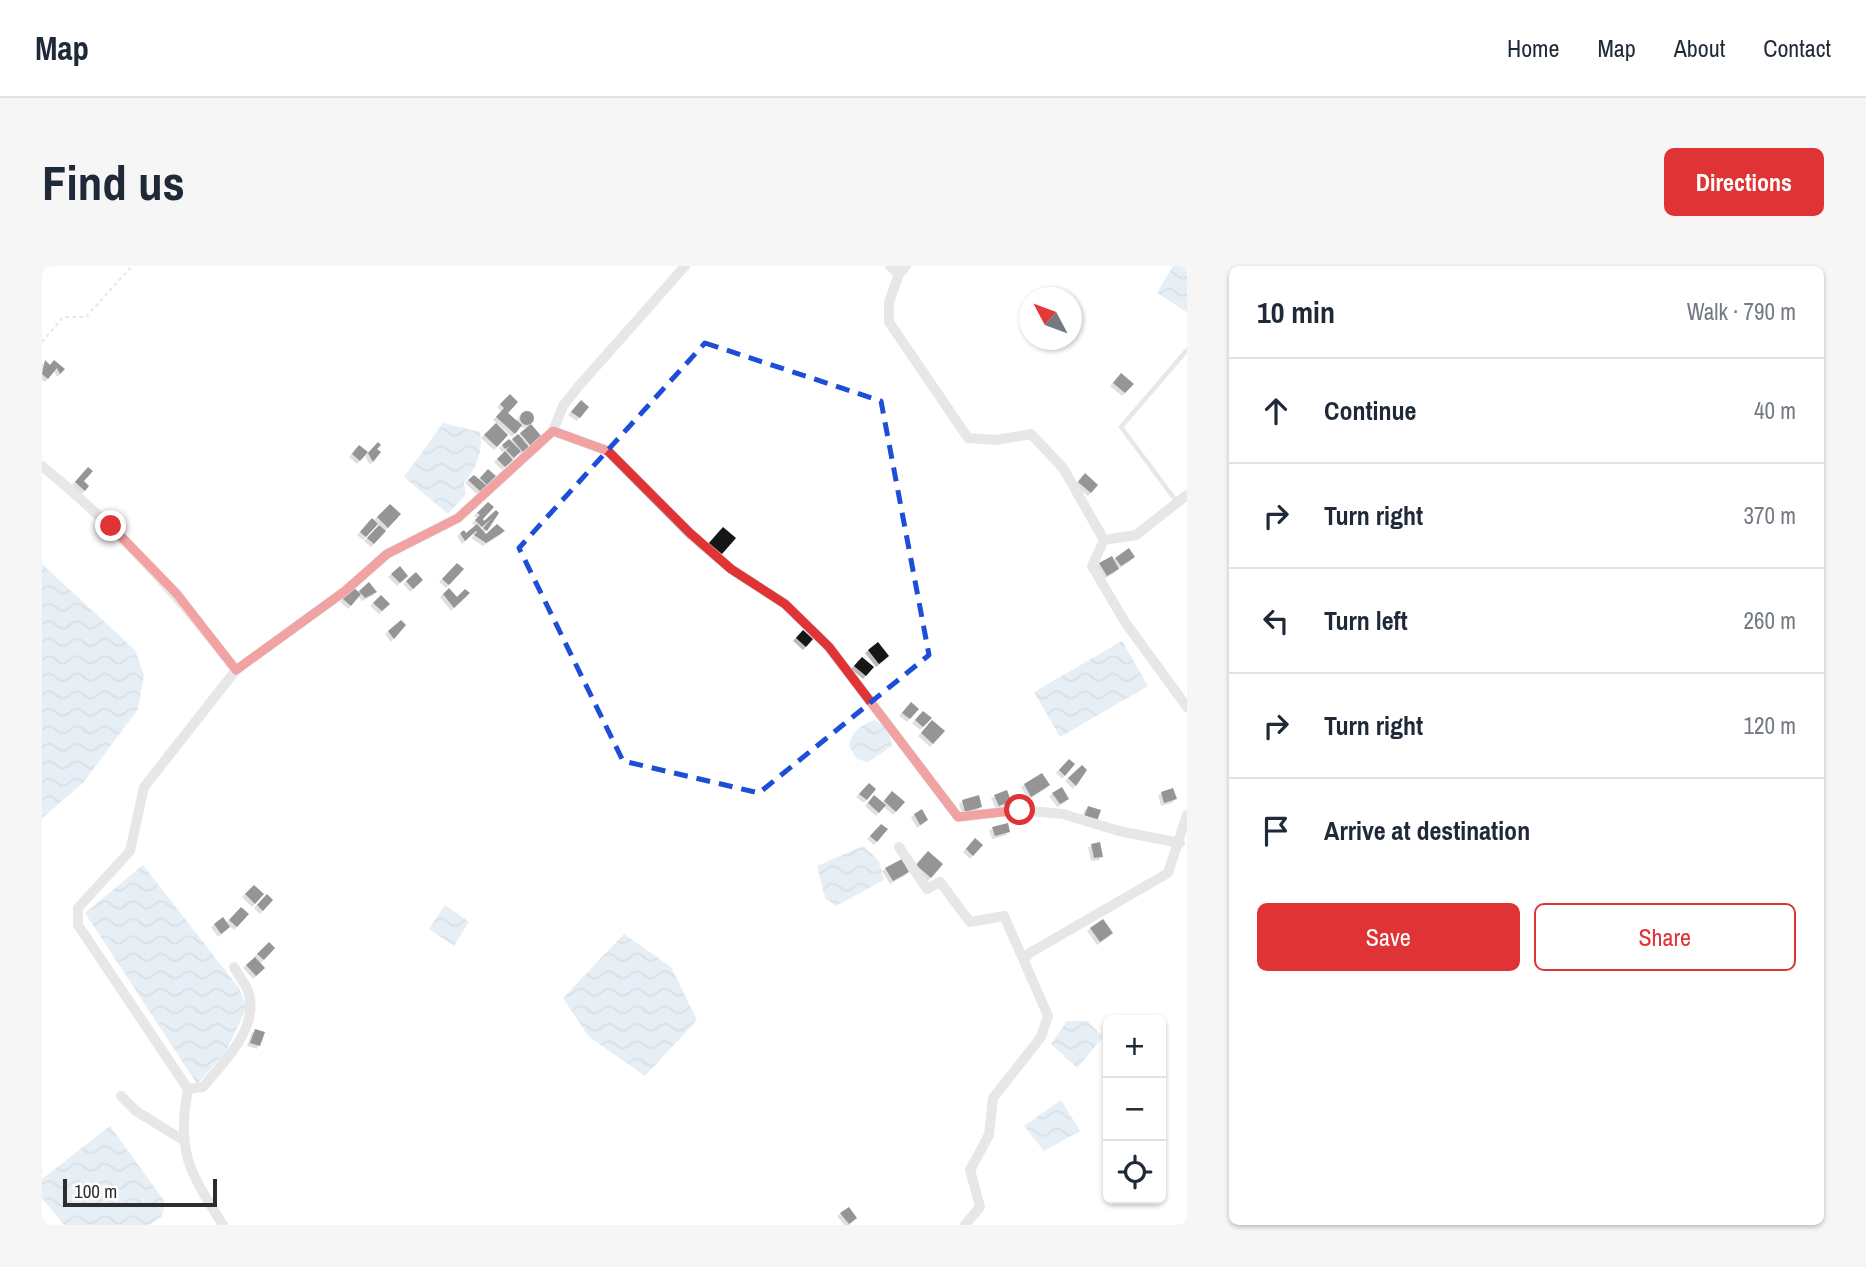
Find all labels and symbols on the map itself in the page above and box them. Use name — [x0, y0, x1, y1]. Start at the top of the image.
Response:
north arrow — [1019, 287, 1082, 350]
route end — [95, 510, 126, 541]
route start — [1004, 794, 1035, 825]
scale bar — [63, 1176, 217, 1208]

